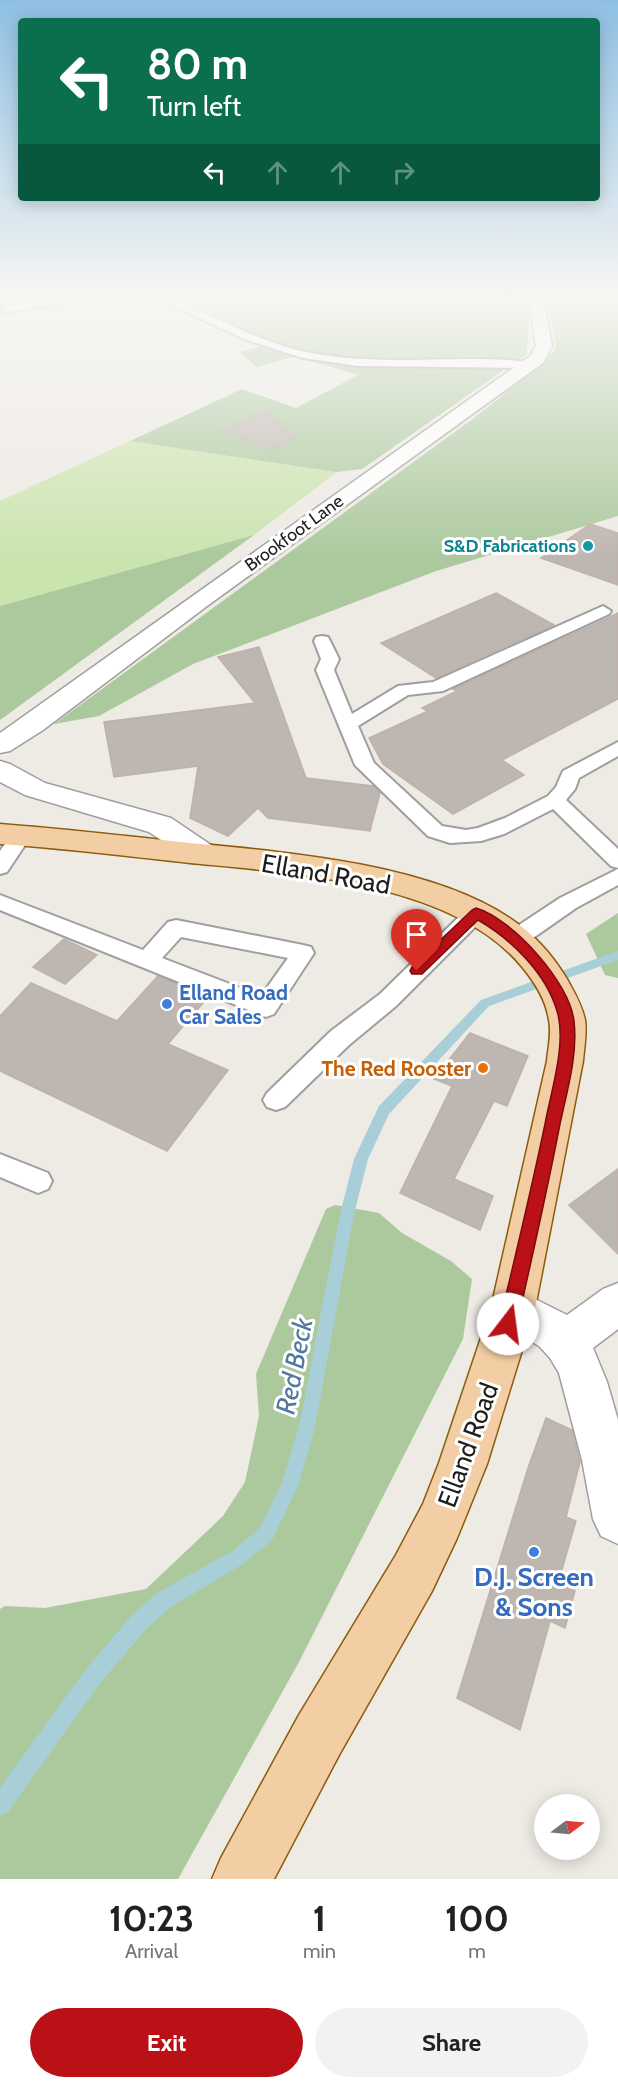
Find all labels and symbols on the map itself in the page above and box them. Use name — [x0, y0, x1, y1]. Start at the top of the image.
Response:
street label: Brookfoot Lane — [240, 490, 348, 576]
place label: S&D Fabrications — [444, 535, 576, 557]
marker: S&D Fabrications — [581, 539, 595, 553]
street label: Elland Road — [259, 847, 393, 901]
pin — [391, 909, 442, 971]
place label: Elland Road Car Sales — [179, 980, 288, 1029]
marker: Elland Road Car Sales — [160, 997, 174, 1011]
place label: The Red Rooster — [322, 1056, 471, 1081]
marker: The Red Rooster — [476, 1061, 490, 1075]
position arrow — [476, 1292, 540, 1356]
water label: Red Beck — [269, 1314, 320, 1417]
street label: Elland Road — [431, 1378, 505, 1512]
marker: D.J. Screen & Sons — [527, 1545, 541, 1559]
place label: D.J. Screen & Sons — [474, 1561, 594, 1623]
north arrow — [534, 1794, 600, 1860]

